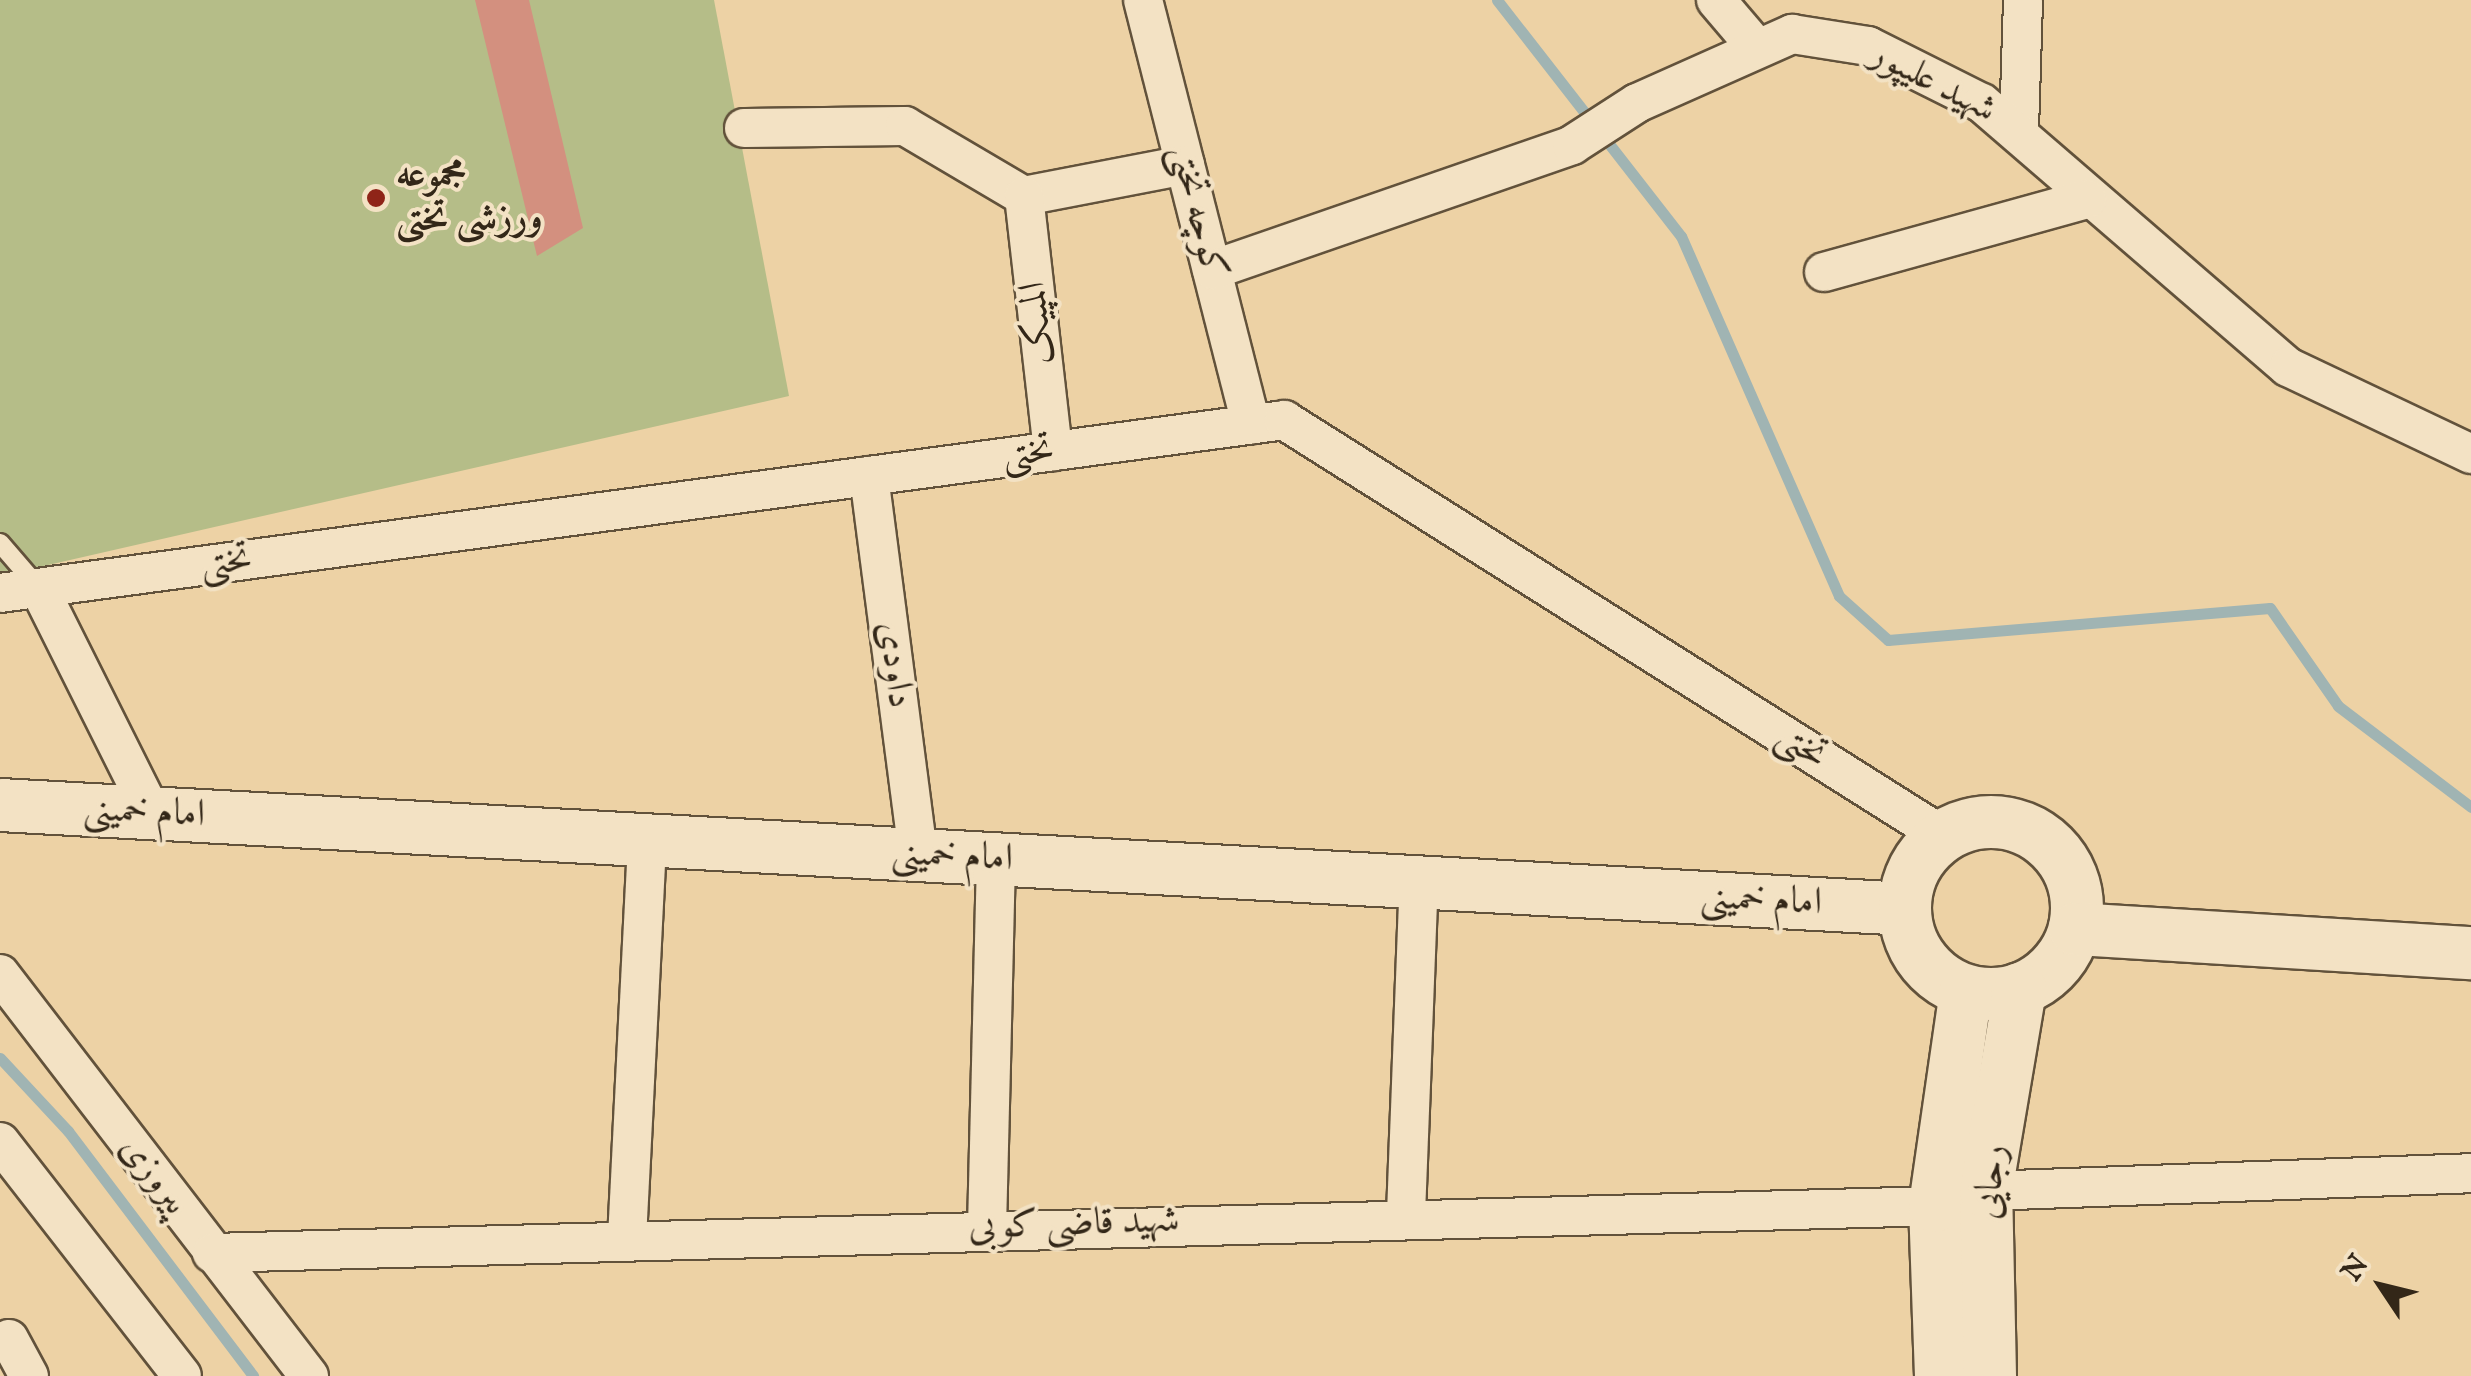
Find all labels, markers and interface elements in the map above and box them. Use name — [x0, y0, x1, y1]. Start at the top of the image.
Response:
street label: شهید علیپور — [1862, 32, 2004, 134]
street label: کوچه تختی — [1158, 141, 1236, 283]
place label: مجموعه ورزشی تختی — [396, 153, 543, 242]
marker: مجموعه ورزشی تختی — [365, 187, 387, 209]
street label: المپیک — [1011, 279, 1067, 367]
street label: تختی — [999, 428, 1057, 480]
street label: تختی — [197, 537, 255, 589]
street label: داودی — [866, 619, 922, 711]
street label: تختی — [1767, 714, 1835, 780]
street label: امام خمینی — [82, 787, 206, 839]
street label: امام خمینی — [890, 831, 1014, 883]
street label: امام خمینی — [1699, 875, 1823, 927]
street label: پیروزی — [108, 1127, 198, 1225]
street label: رجایی — [1966, 1143, 2018, 1221]
street label: شهید قاضی کوبی — [968, 1199, 1180, 1251]
north arrow — [2331, 1236, 2431, 1336]
text: N — [2335, 1249, 2377, 1288]

